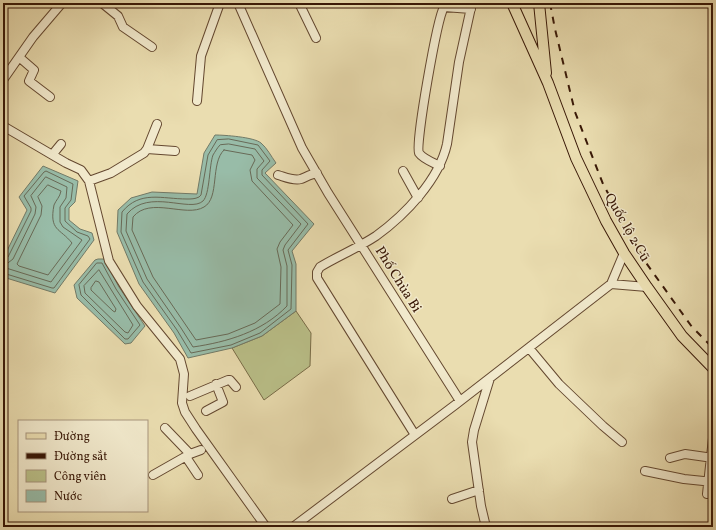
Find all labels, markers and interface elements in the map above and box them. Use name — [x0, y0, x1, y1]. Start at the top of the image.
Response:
street label: Quốc lộ 2 Cũ — [599, 190, 654, 266]
street label: Phố Chùa Bi — [370, 243, 426, 317]
legend — [18, 420, 148, 512]
text: Đường — [54, 429, 90, 445]
text: Đường sắt — [54, 449, 107, 465]
text: Công viên — [54, 469, 106, 485]
text: Nước — [54, 489, 82, 505]

